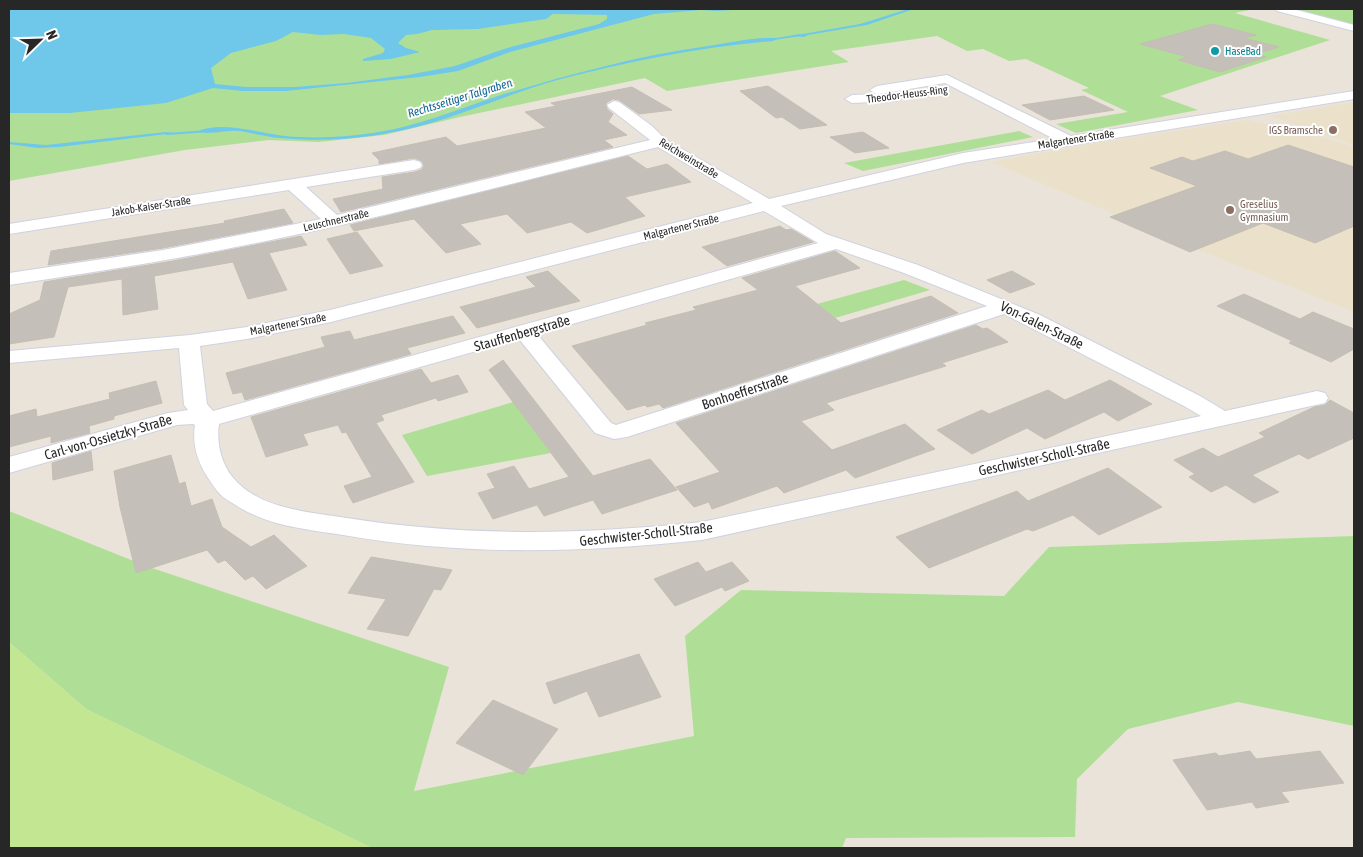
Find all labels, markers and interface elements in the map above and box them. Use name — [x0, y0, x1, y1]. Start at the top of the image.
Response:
north arrow — [15, 15, 65, 65]
text: N — [43, 28, 61, 42]
marker: HaseBad — [1209, 45, 1221, 57]
place label: HaseBad — [1225, 45, 1261, 57]
water label: Rechtsseitiger Talgraben — [406, 75, 514, 121]
street label: Theodor-Heuss-Ring — [866, 83, 949, 105]
place label: IGS Bramsche — [1269, 124, 1323, 136]
marker: IGS Bramsche — [1327, 124, 1339, 136]
street label: Malgartener Straße — [1037, 127, 1115, 151]
street label: Reichweinstraße — [657, 136, 721, 180]
street label: Jakob-Kaiser-Straße — [110, 194, 192, 218]
place label: Greselius Gymnasium — [1240, 198, 1288, 223]
marker: Greselius Gymnasium — [1224, 204, 1236, 216]
street label: Leuschnerstraße — [302, 207, 370, 233]
street label: Malgartener Straße — [642, 212, 720, 242]
street label: Von-Galen-Straße — [998, 298, 1086, 352]
street label: Malgartener Straße — [249, 311, 327, 337]
street label: Stauffenbergstraße — [472, 312, 572, 354]
street label: Bonhoefferstraße — [700, 369, 790, 413]
street label: Carl-von-Ossietzky-Straße — [42, 411, 174, 463]
street label: Geschwister-Scholl-Straße — [977, 435, 1111, 479]
street label: Geschwister-Scholl-Straße — [579, 519, 713, 549]

